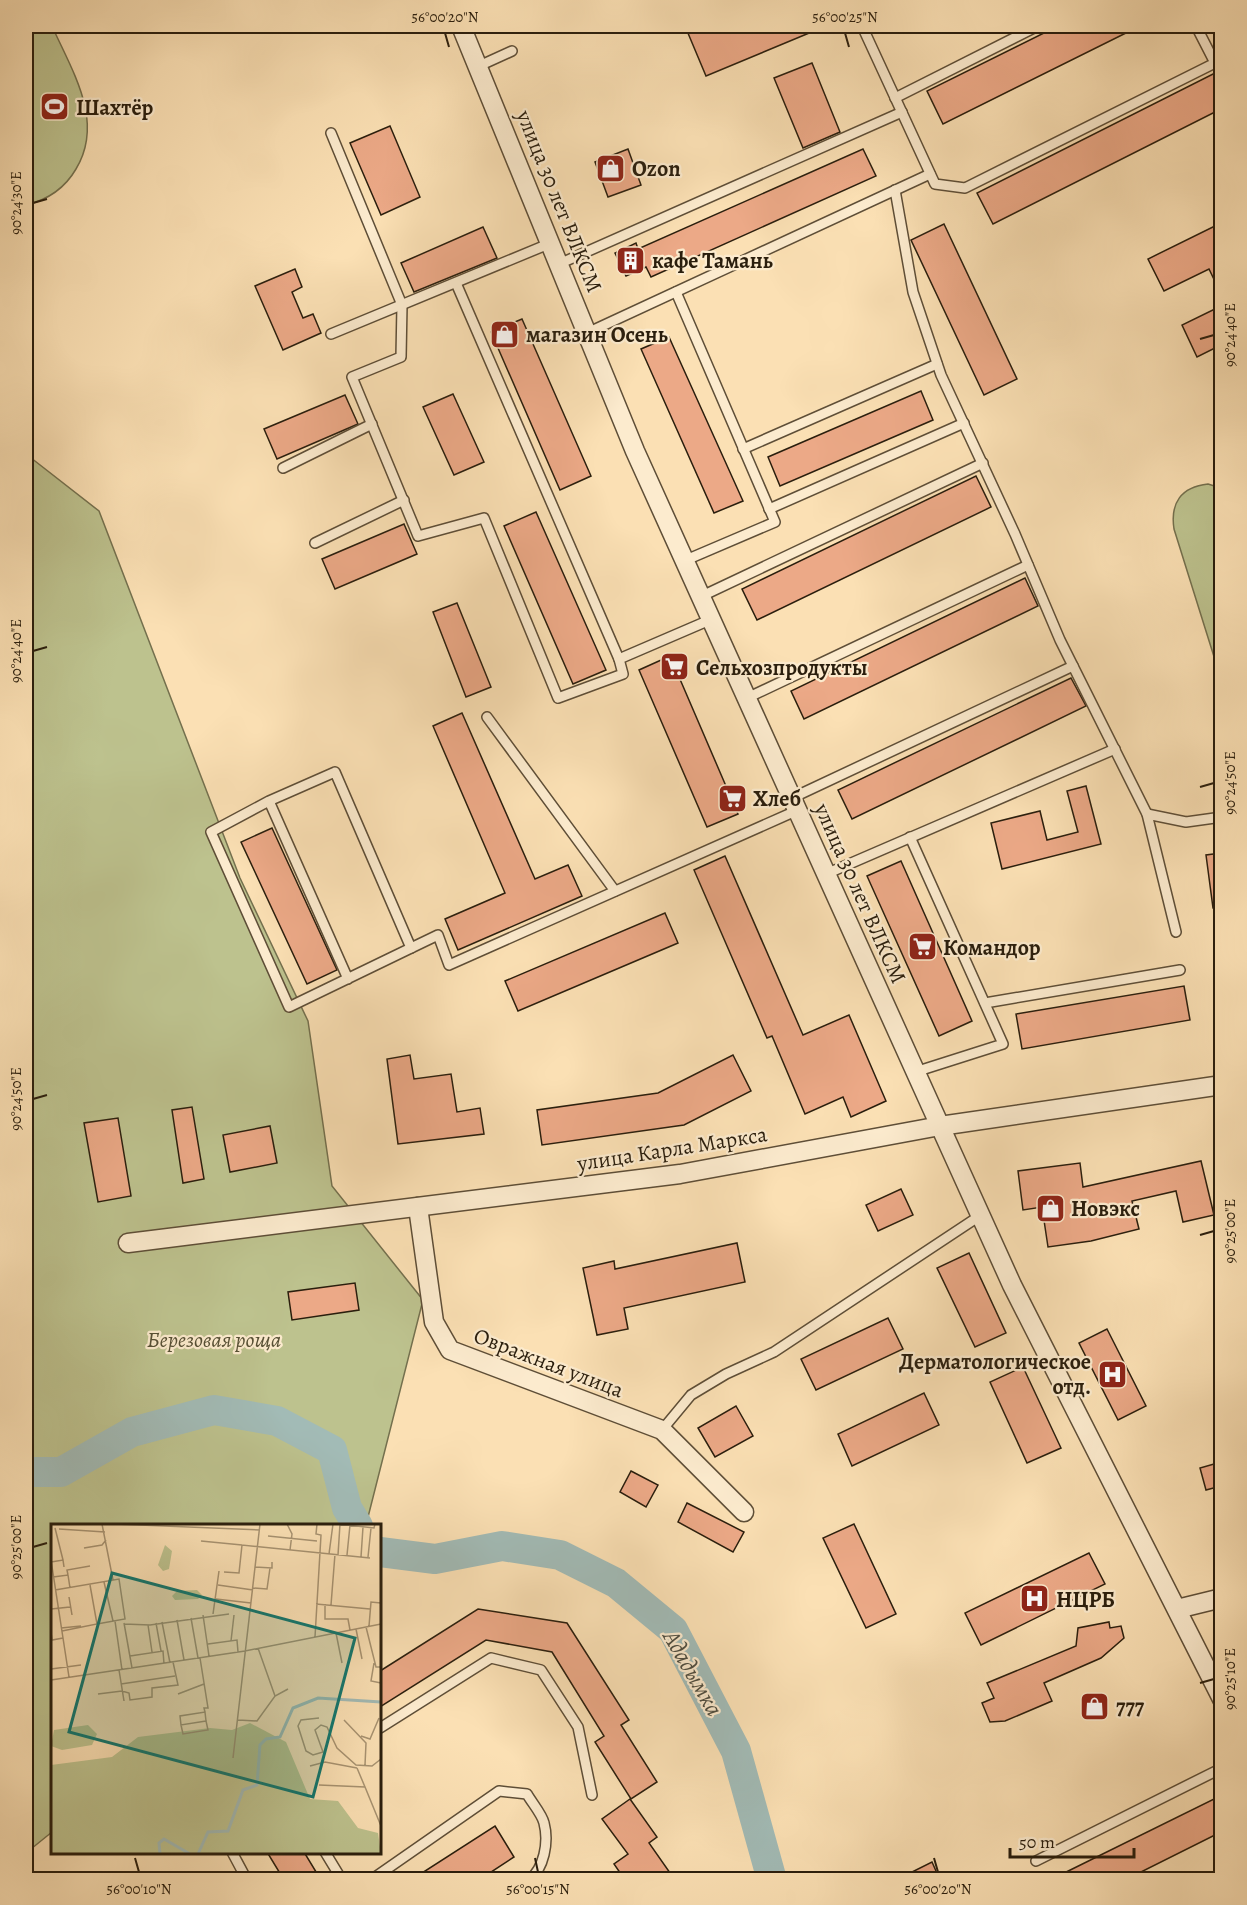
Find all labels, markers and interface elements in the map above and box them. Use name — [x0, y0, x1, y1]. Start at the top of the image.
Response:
text: 56°00'20"N — [412, 7, 479, 27]
text: 56°00'25"N — [812, 7, 878, 27]
sports icon: Шахтёр — [39, 91, 71, 123]
place label: Шахтёр — [76, 93, 154, 123]
street label: улица 30 лет ВЛКСМ — [508, 105, 609, 297]
shop icon: Ozon — [595, 152, 627, 184]
place label: Ozon — [632, 154, 681, 184]
text: 90°24'30"E — [6, 171, 26, 235]
building icon: кафе Тамань — [615, 244, 647, 276]
place label: кафе Тамань — [652, 246, 773, 276]
text: 90°24'40"E — [1220, 303, 1240, 367]
shop icon: магазин Осень — [489, 318, 521, 350]
place label: магазин Осень — [526, 320, 668, 350]
text: 90°24'40"E — [6, 619, 26, 683]
supermarket icon: Сельхозпродукты — [659, 651, 691, 683]
place label: Сельхозпродукты — [696, 653, 867, 683]
text: 90°24'50"E — [1220, 751, 1240, 815]
supermarket icon: Хлеб — [716, 782, 748, 814]
place label: Хлеб — [753, 784, 801, 814]
street label: улица 30 лет ВЛКСМ — [806, 798, 913, 988]
supermarket icon: Командор — [906, 931, 938, 963]
place label: Командор — [943, 933, 1041, 963]
text: 90°24'50"E — [6, 1067, 26, 1131]
street label: улица Карла Маркса — [574, 1119, 770, 1179]
shop icon: Новэкс — [1034, 1192, 1066, 1224]
place label: Новэкс — [1071, 1194, 1140, 1224]
text: 90°25'00"E — [1220, 1199, 1240, 1263]
street label: Овражная улица — [469, 1321, 629, 1406]
park label: Березовая роща — [147, 1325, 281, 1355]
place label: Дерматологическое отд. — [899, 1347, 1091, 1402]
hospital icon: Дерматологическое отд. — [1096, 1358, 1128, 1390]
text: 90°25'00"E — [6, 1515, 26, 1579]
inset map — [51, 1524, 381, 1854]
hospital icon: НЦРБ — [1019, 1583, 1051, 1615]
place label: НЦРБ — [1056, 1585, 1115, 1615]
water label: Ададымка — [654, 1622, 731, 1722]
text: 90°25'10"E — [1220, 1648, 1240, 1710]
shop icon: 777 — [1079, 1690, 1111, 1722]
place label: 777 — [1116, 1692, 1145, 1722]
scale bar — [1010, 1821, 1134, 1859]
text: 50 m — [1019, 1830, 1055, 1854]
text: 56°00'10"N — [107, 1879, 172, 1899]
text: 56°00'15"N — [506, 1879, 570, 1899]
text: 56°00'20"N — [905, 1879, 972, 1899]

